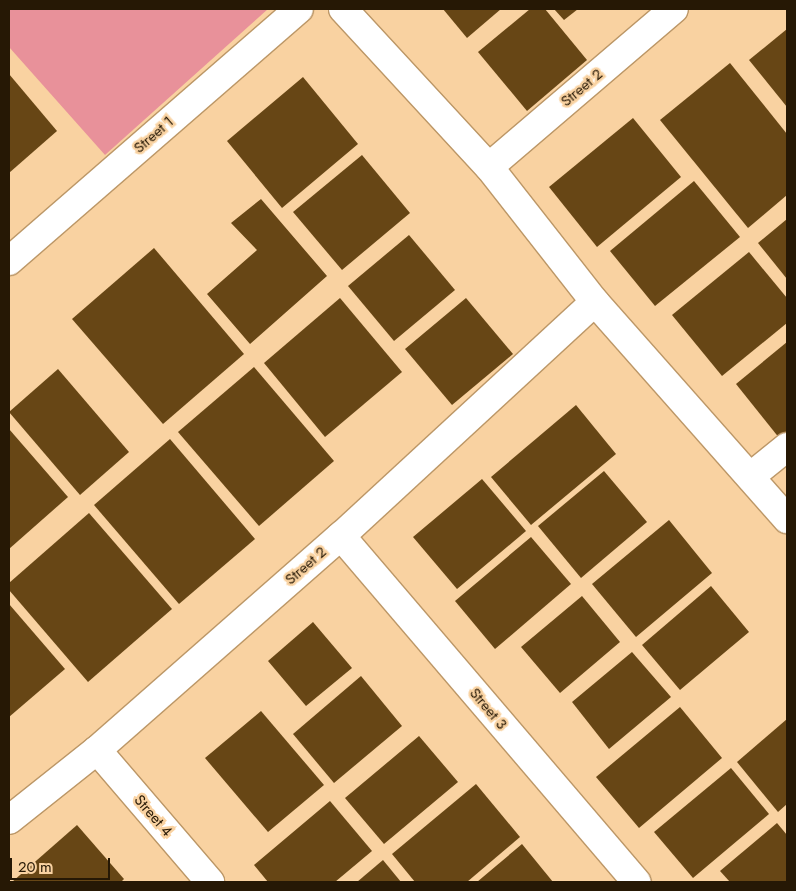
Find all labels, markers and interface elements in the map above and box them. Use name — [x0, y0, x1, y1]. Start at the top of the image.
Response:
street label: Street 2 — [558, 65, 606, 111]
street label: Street 1 — [130, 113, 178, 157]
street label: Street 2 — [282, 543, 330, 589]
street label: Street 3 — [466, 685, 510, 733]
street label: Street 4 — [130, 792, 176, 840]
scale bar — [12, 848, 112, 880]
text: 20 m — [18, 856, 52, 878]

